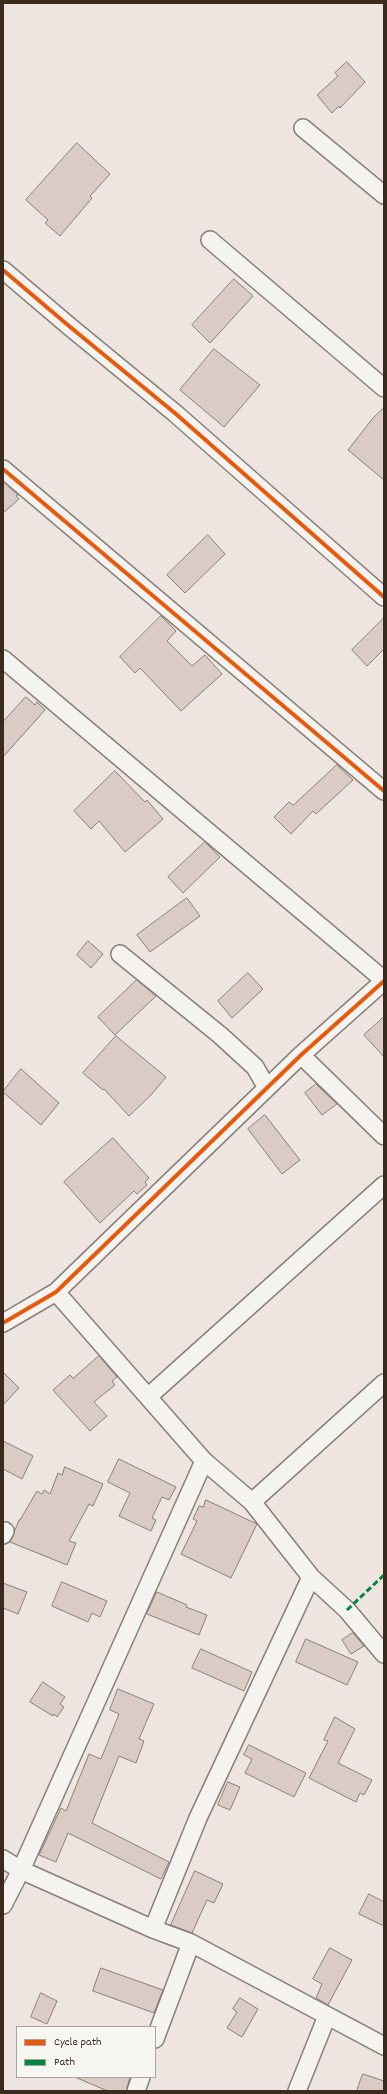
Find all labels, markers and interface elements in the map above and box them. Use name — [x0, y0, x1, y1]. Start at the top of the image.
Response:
legend — [16, 2026, 156, 2078]
text: Cycle path — [54, 2034, 102, 2051]
text: Path — [54, 2054, 75, 2071]

